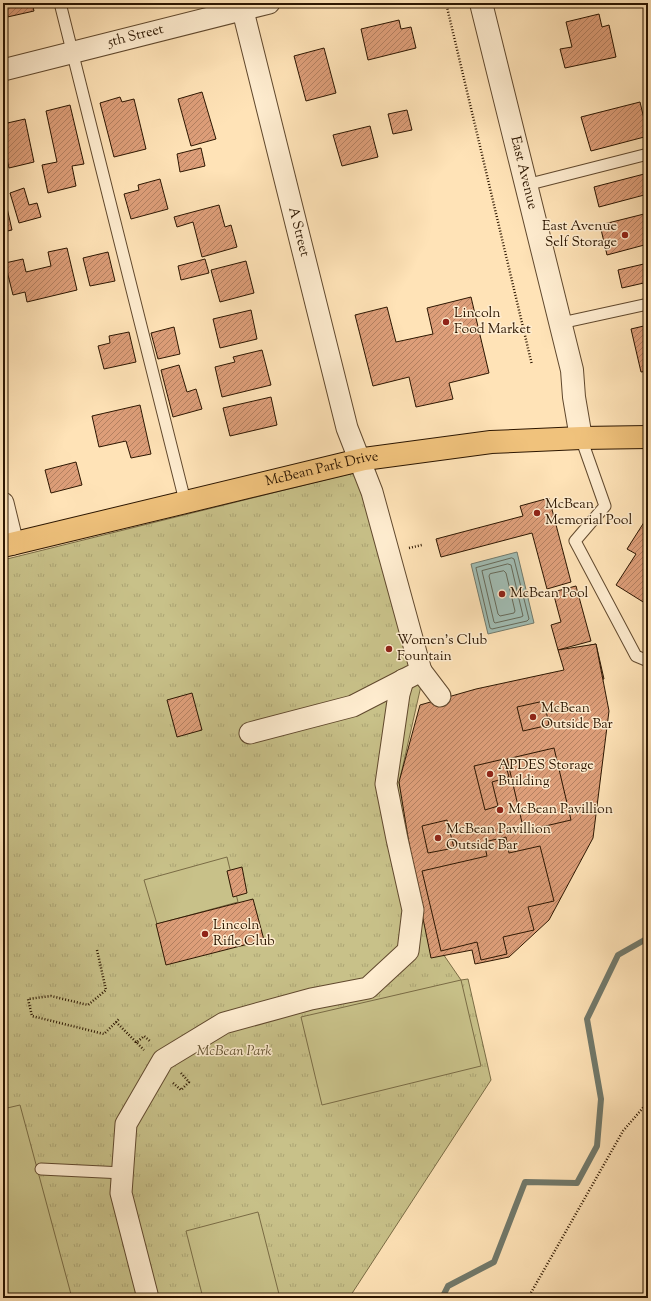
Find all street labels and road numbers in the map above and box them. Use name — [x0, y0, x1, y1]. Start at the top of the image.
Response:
street label: 5th Street — [105, 20, 166, 53]
street label: East Avenue — [504, 134, 542, 212]
street label: A Street — [282, 205, 314, 259]
street label: McBean Park Drive — [263, 447, 380, 492]

